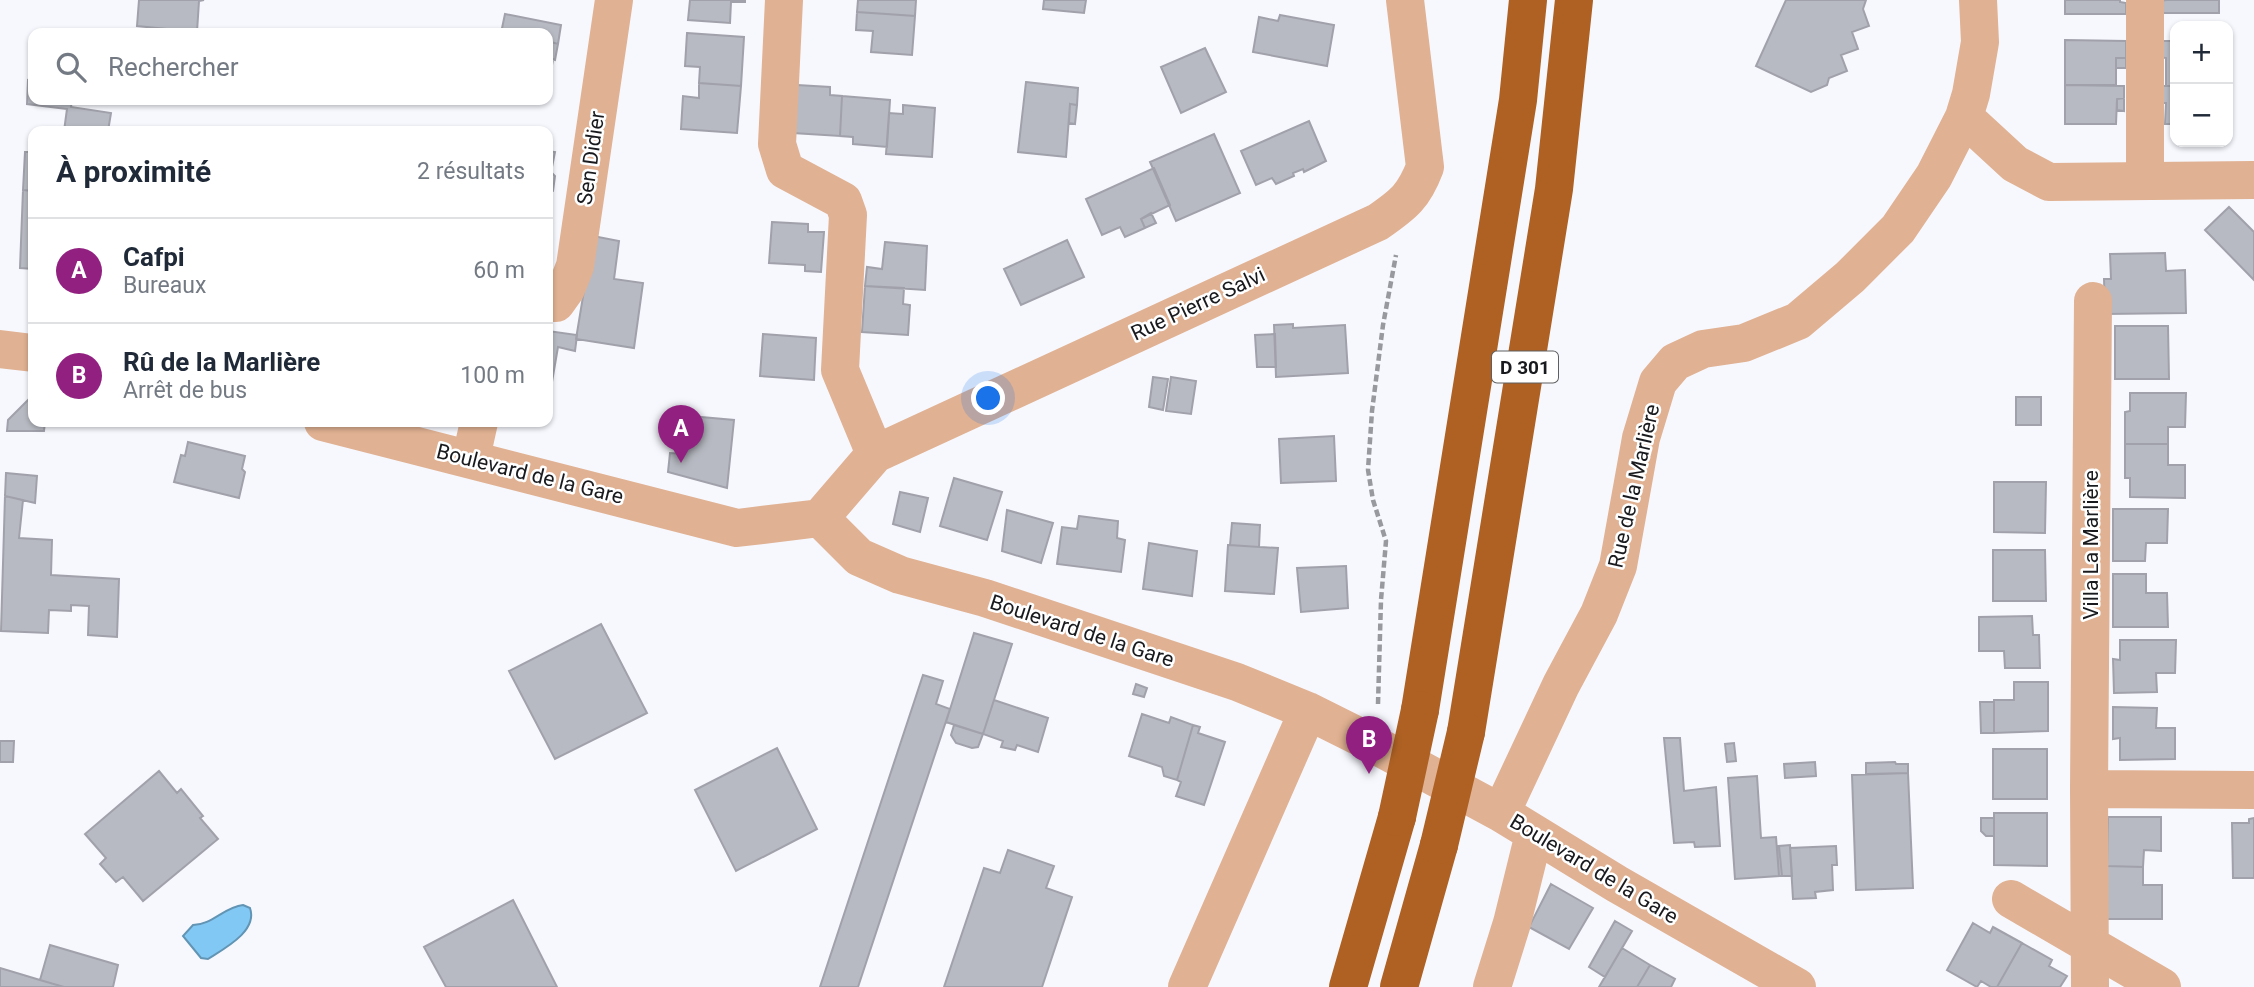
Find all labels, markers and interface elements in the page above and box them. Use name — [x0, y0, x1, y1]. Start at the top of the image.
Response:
map controls — [2170, 21, 2233, 147]
button: + — [2170, 21, 2233, 84]
search box — [28, 28, 553, 105]
icon: search — [52, 48, 90, 86]
text: Rechercher — [108, 52, 239, 82]
button: − — [2170, 84, 2233, 147]
street label: Sen Didier — [573, 110, 609, 206]
text: À proximité — [56, 154, 211, 189]
text: 2 résultats — [417, 158, 525, 185]
text: Cafpi — [123, 242, 185, 272]
text: A — [71, 257, 87, 284]
text: 60 m — [473, 257, 525, 284]
street label: Rue Pierre Salvi — [1127, 262, 1269, 346]
text: Bureaux — [123, 272, 206, 299]
text: Rû de la Marlière — [123, 347, 320, 377]
road number: D 301 — [1492, 352, 1558, 382]
text: B — [72, 362, 86, 389]
text: 100 m — [460, 362, 525, 389]
text: Arrêt de bus — [123, 377, 247, 404]
your location — [971, 381, 1005, 415]
street label: Rue de la Marlière — [1604, 402, 1664, 570]
pin: A — [658, 405, 704, 463]
street label: Boulevard de la Gare — [434, 439, 626, 509]
street label: Villa La Marlière — [2079, 470, 2103, 620]
street label: Boulevard de la Gare — [987, 590, 1177, 672]
pin: B — [1346, 716, 1392, 774]
street label: Boulevard de la Gare — [1506, 809, 1682, 929]

